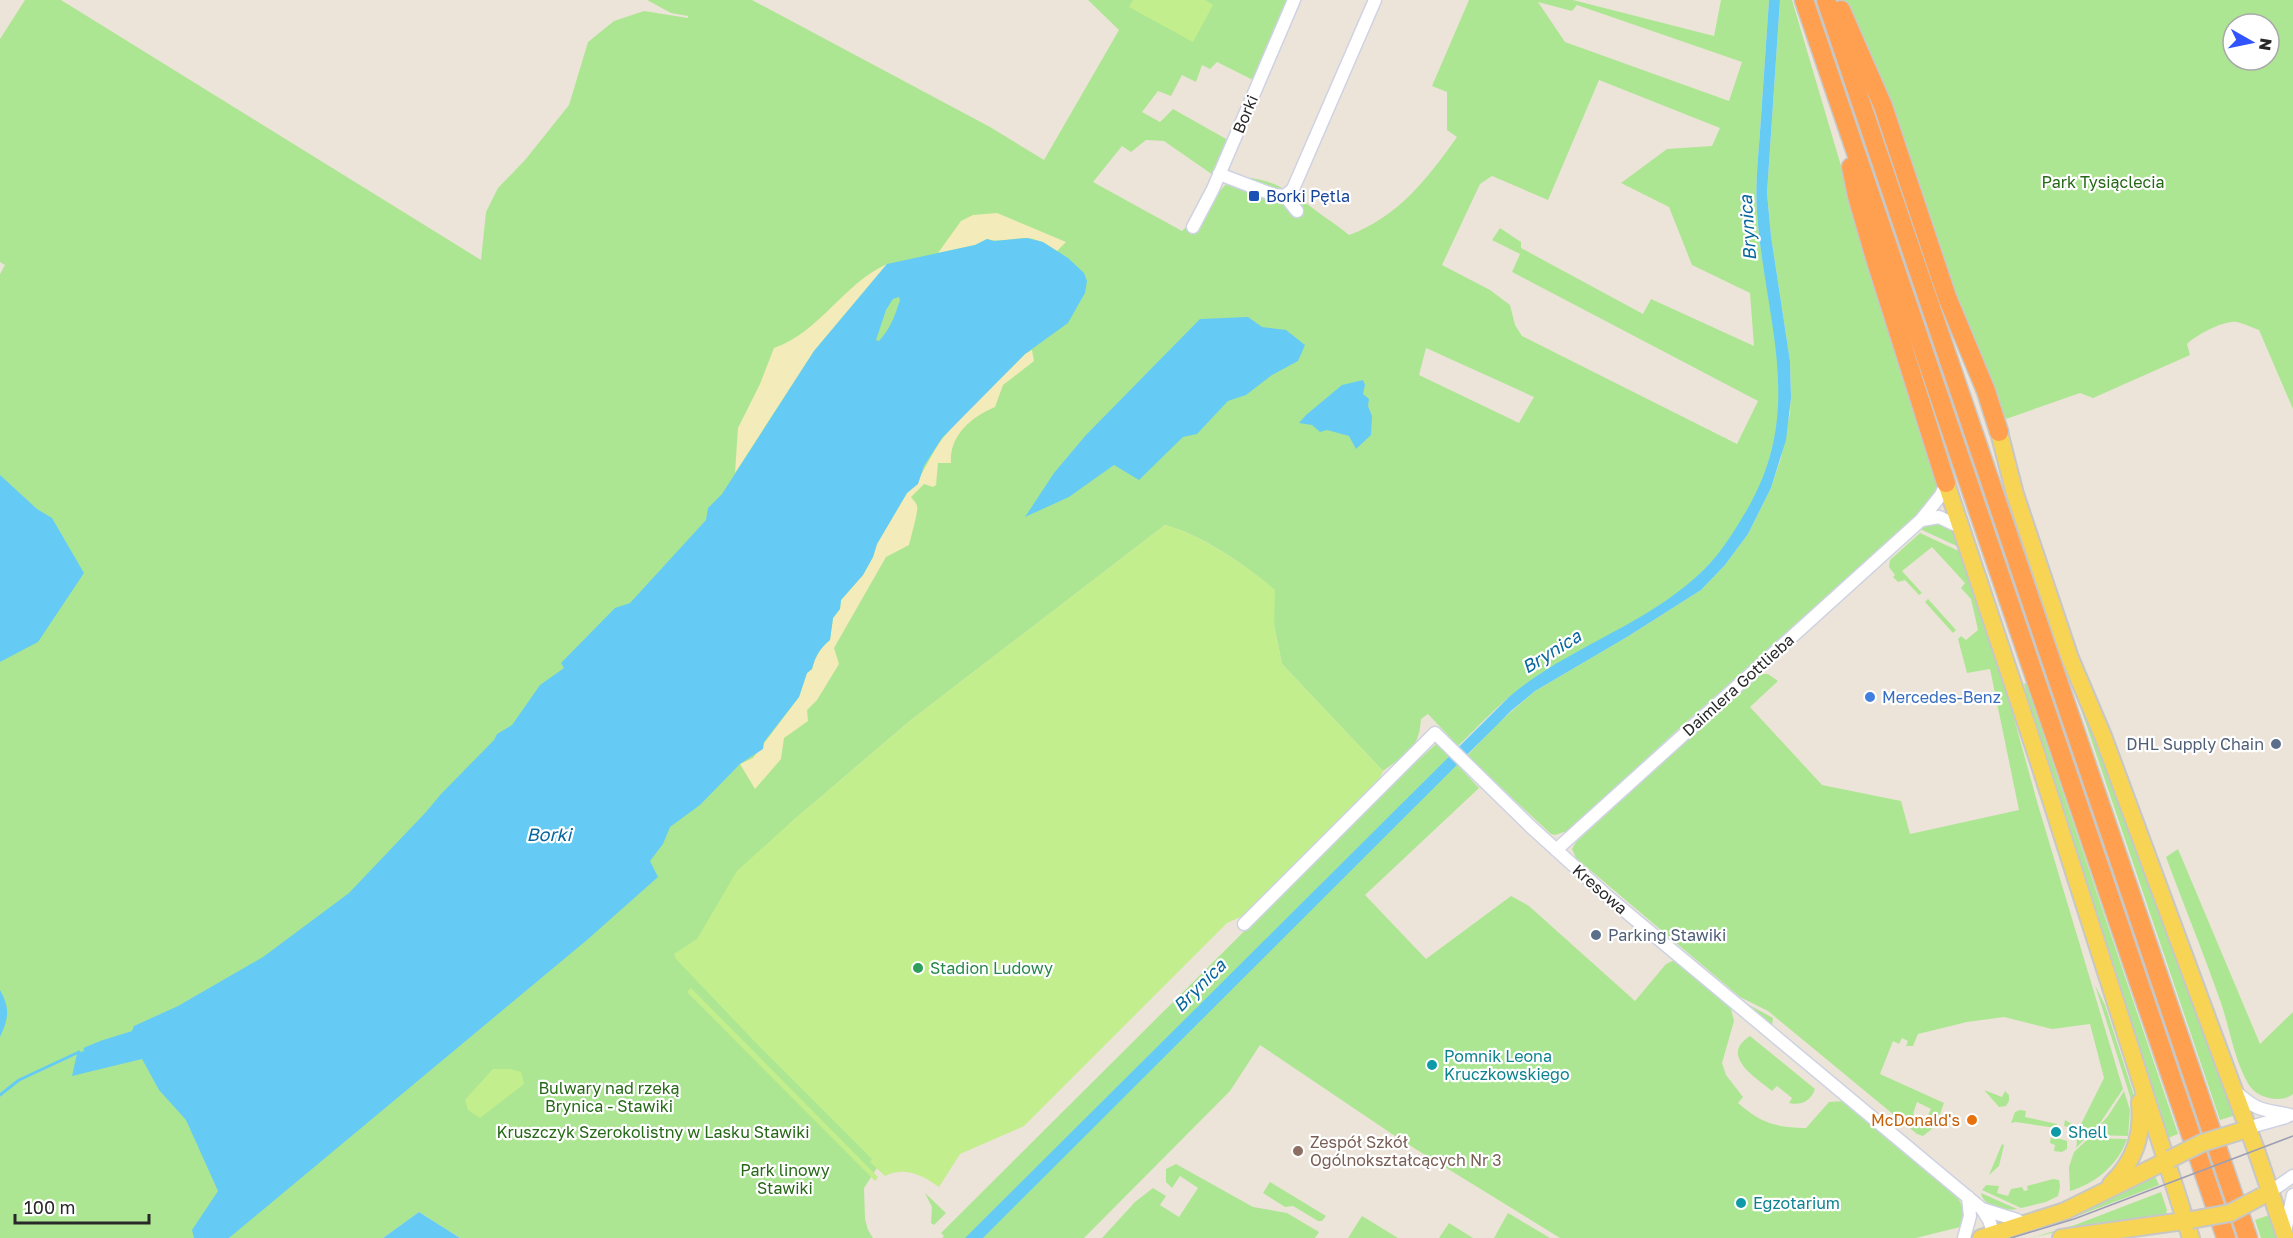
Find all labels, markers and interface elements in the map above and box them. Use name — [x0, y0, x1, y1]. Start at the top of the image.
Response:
north arrow — [2221, 12, 2281, 72]
text: N — [2255, 37, 2277, 52]
street label: Borki — [1228, 92, 1262, 136]
park label: Park Tysiąclecia — [2041, 172, 2165, 192]
place label: Borki Pętla — [1266, 186, 1350, 206]
marker: Borki Pętla — [1247, 189, 1261, 203]
water label: Brynica — [1734, 194, 1760, 261]
water label: Brynica — [1517, 624, 1585, 678]
street label: Daimlera Gottlieba — [1678, 630, 1798, 740]
place label: Mercedes-Benz — [1882, 687, 2001, 707]
marker: Mercedes-Benz — [1863, 690, 1877, 704]
place label: DHL Supply Chain — [2126, 734, 2264, 754]
marker: DHL Supply Chain — [2269, 737, 2283, 751]
water label: Borki — [527, 823, 574, 845]
street label: Kresowa — [1569, 860, 1631, 918]
place label: Parking Stawiki — [1608, 925, 1726, 945]
marker: Parking Stawiki — [1589, 928, 1603, 942]
water label: Brynica — [1168, 953, 1231, 1016]
place label: Stadion Ludowy — [930, 958, 1053, 978]
marker: Stadion Ludowy — [911, 961, 925, 975]
place label: Pomnik Leona Kruczkowskiego — [1444, 1046, 1570, 1084]
marker: Pomnik Leona Kruczkowskiego — [1425, 1058, 1439, 1072]
park label: Bulwary nad rzeką Brynica - Stawiki — [538, 1078, 680, 1116]
place label: McDonald's — [1871, 1110, 1960, 1130]
marker: McDonald's — [1965, 1113, 1979, 1127]
park label: Kruszczyk Szerokolistny w Lasku Stawiki — [496, 1122, 810, 1142]
place label: Shell — [2068, 1122, 2108, 1142]
marker: Shell — [2049, 1125, 2063, 1139]
place label: Zespół Szkół Ogólnokształcących Nr 3 — [1310, 1132, 1502, 1170]
marker: Zespół Szkół Ogólnokształcących Nr 3 — [1291, 1144, 1305, 1158]
park label: Park linowy Stawiki — [740, 1160, 830, 1198]
scale bar — [15, 1187, 148, 1225]
place label: Egzotarium — [1753, 1193, 1840, 1213]
text: 100 m — [24, 1196, 75, 1218]
marker: Egzotarium — [1734, 1196, 1748, 1210]

